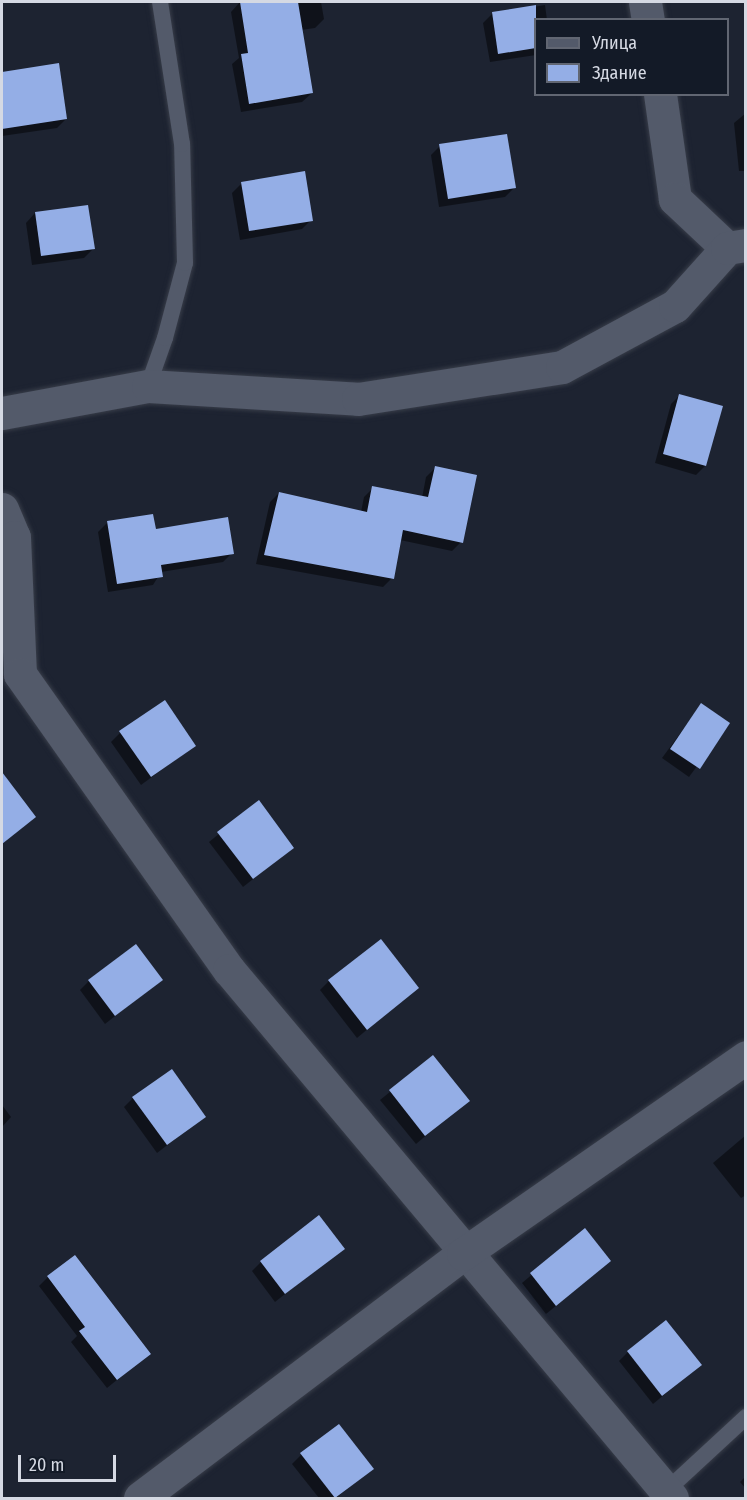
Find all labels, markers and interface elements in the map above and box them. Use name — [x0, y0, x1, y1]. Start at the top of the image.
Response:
legend — [534, 18, 729, 96]
text: Улица — [592, 32, 637, 54]
text: Здание — [592, 62, 647, 84]
scale bar — [21, 1443, 118, 1481]
text: 20 m — [29, 1454, 64, 1476]

